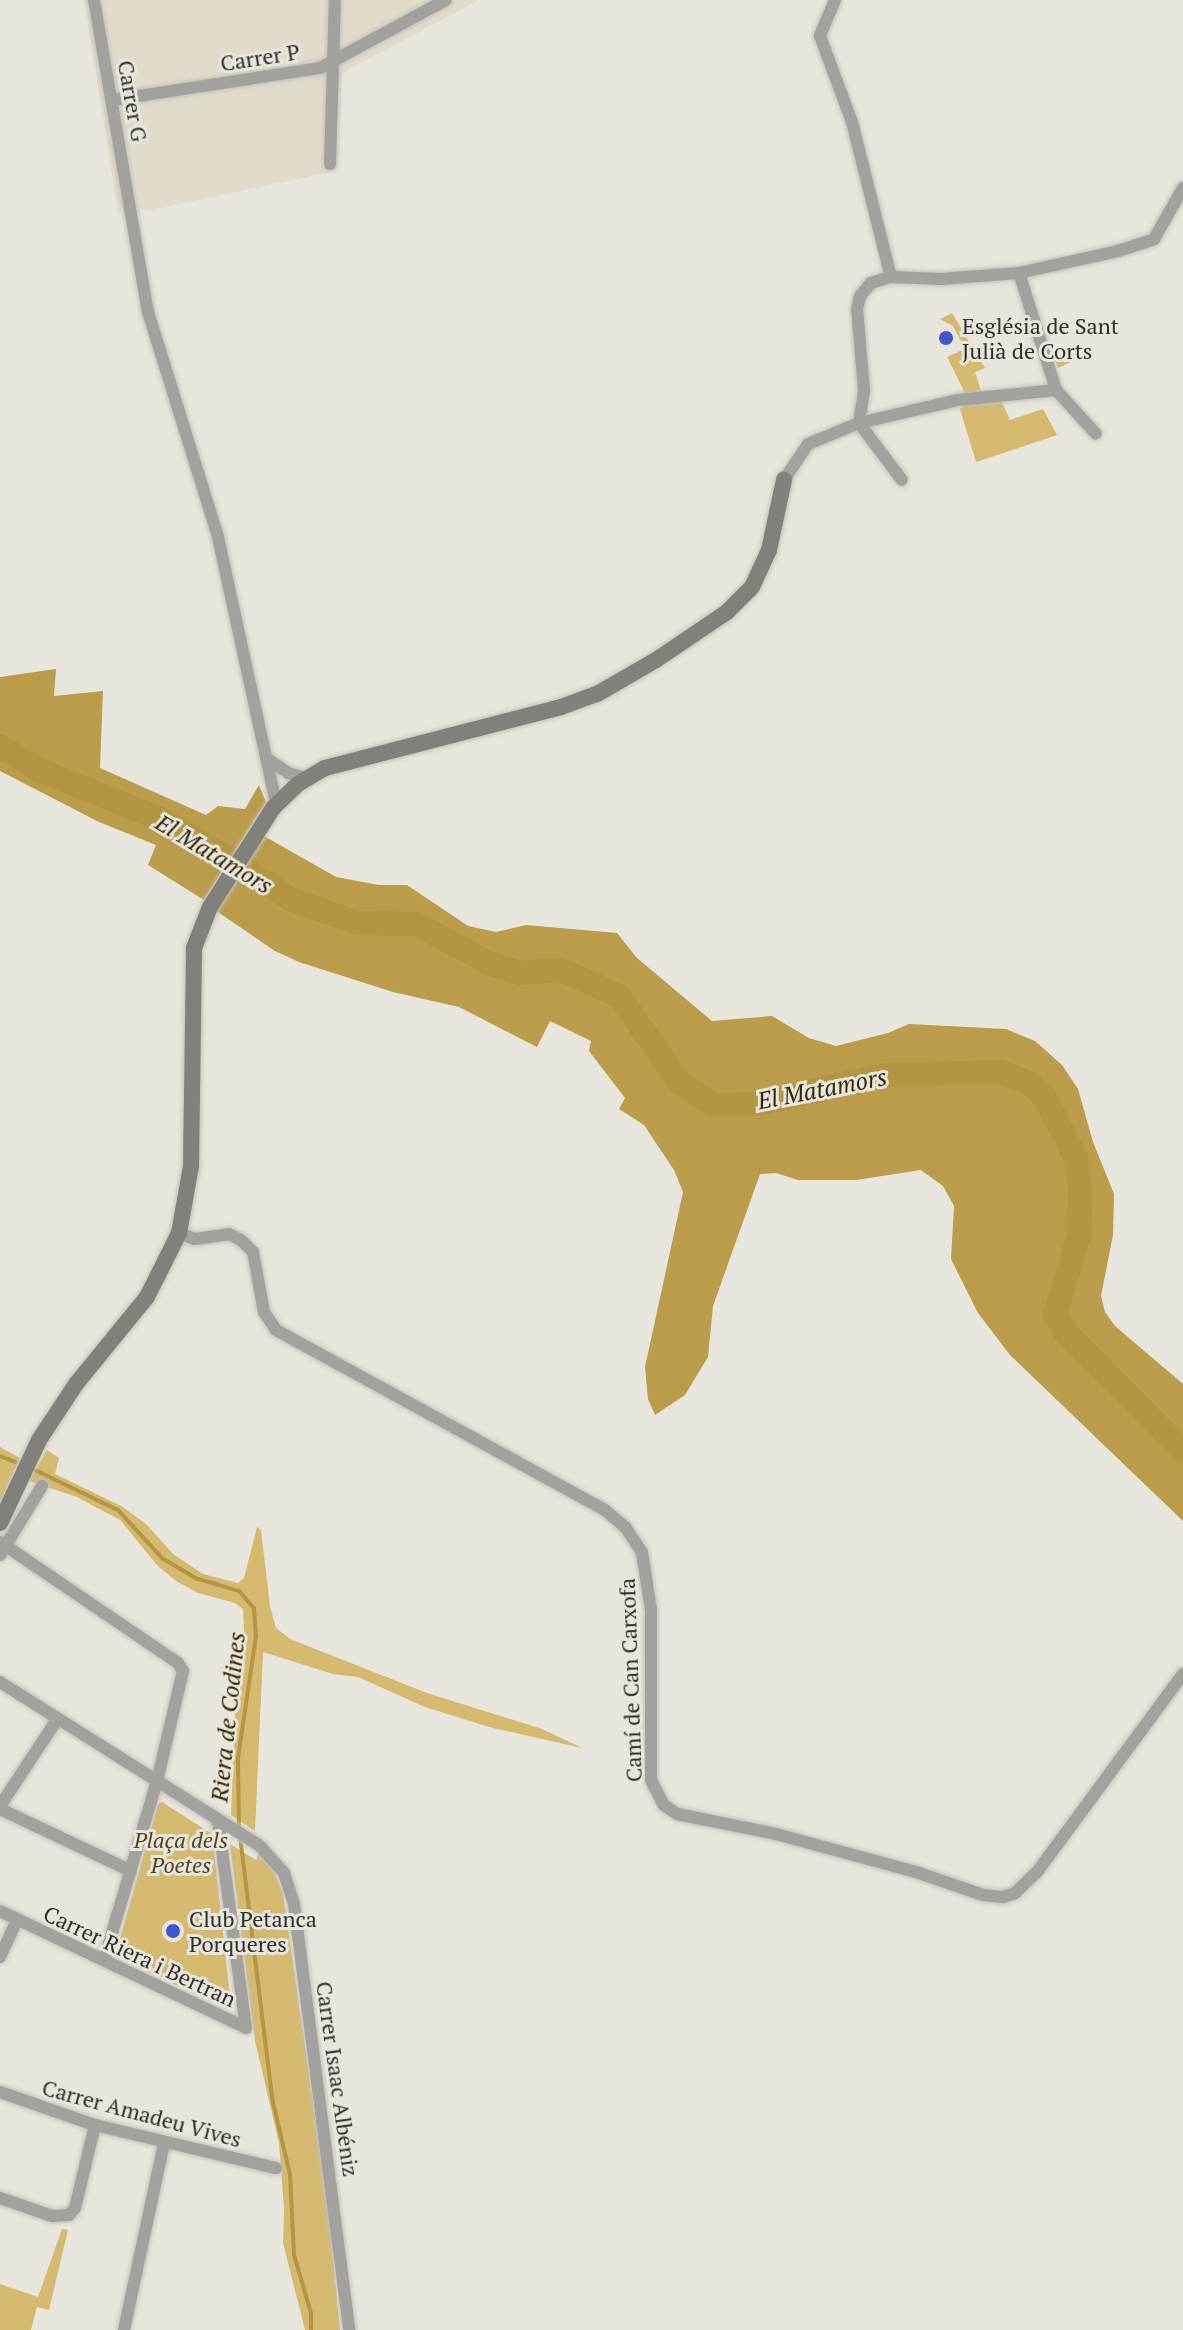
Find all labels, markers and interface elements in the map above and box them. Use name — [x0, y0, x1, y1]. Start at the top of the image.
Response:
street label: Carrer P — [218, 38, 302, 76]
street label: Carrer G — [113, 58, 153, 144]
place label: Església de Sant Julià de Corts — [962, 312, 1119, 364]
marker: Església de Sant Julià de Corts — [937, 329, 955, 347]
water label: El Matamors — [150, 808, 278, 900]
water label: El Matamors — [755, 1062, 889, 1116]
street label: Camí de Can Carxofa — [613, 1577, 647, 1783]
water label: Riera de Codines — [205, 1631, 251, 1803]
park label: Plaça dels Poetes — [134, 1826, 228, 1878]
street label: Carrer Riera i Bertran — [40, 1900, 240, 2012]
place label: Club Petanca Porqueres — [189, 1905, 317, 1956]
marker: Club Petanca Porqueres — [164, 1922, 182, 1940]
street label: Carrer Isaac Albéniz — [311, 1979, 365, 2179]
street label: Carrer Amadeu Vives — [39, 2074, 245, 2152]

